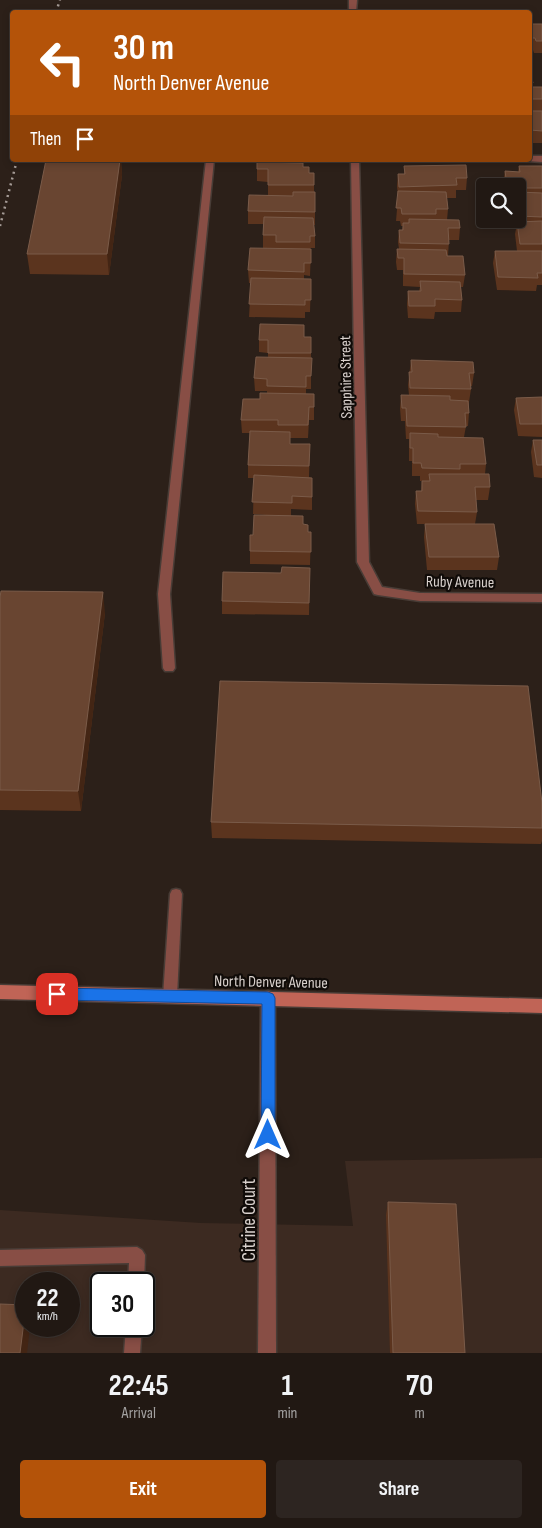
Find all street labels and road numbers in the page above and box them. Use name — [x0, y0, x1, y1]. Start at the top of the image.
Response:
street label: Sapphire Street — [336, 335, 357, 419]
street label: Ruby Avenue — [426, 572, 494, 593]
street label: North Denver Avenue — [214, 972, 328, 993]
street label: Citrine Court — [238, 1178, 261, 1261]

